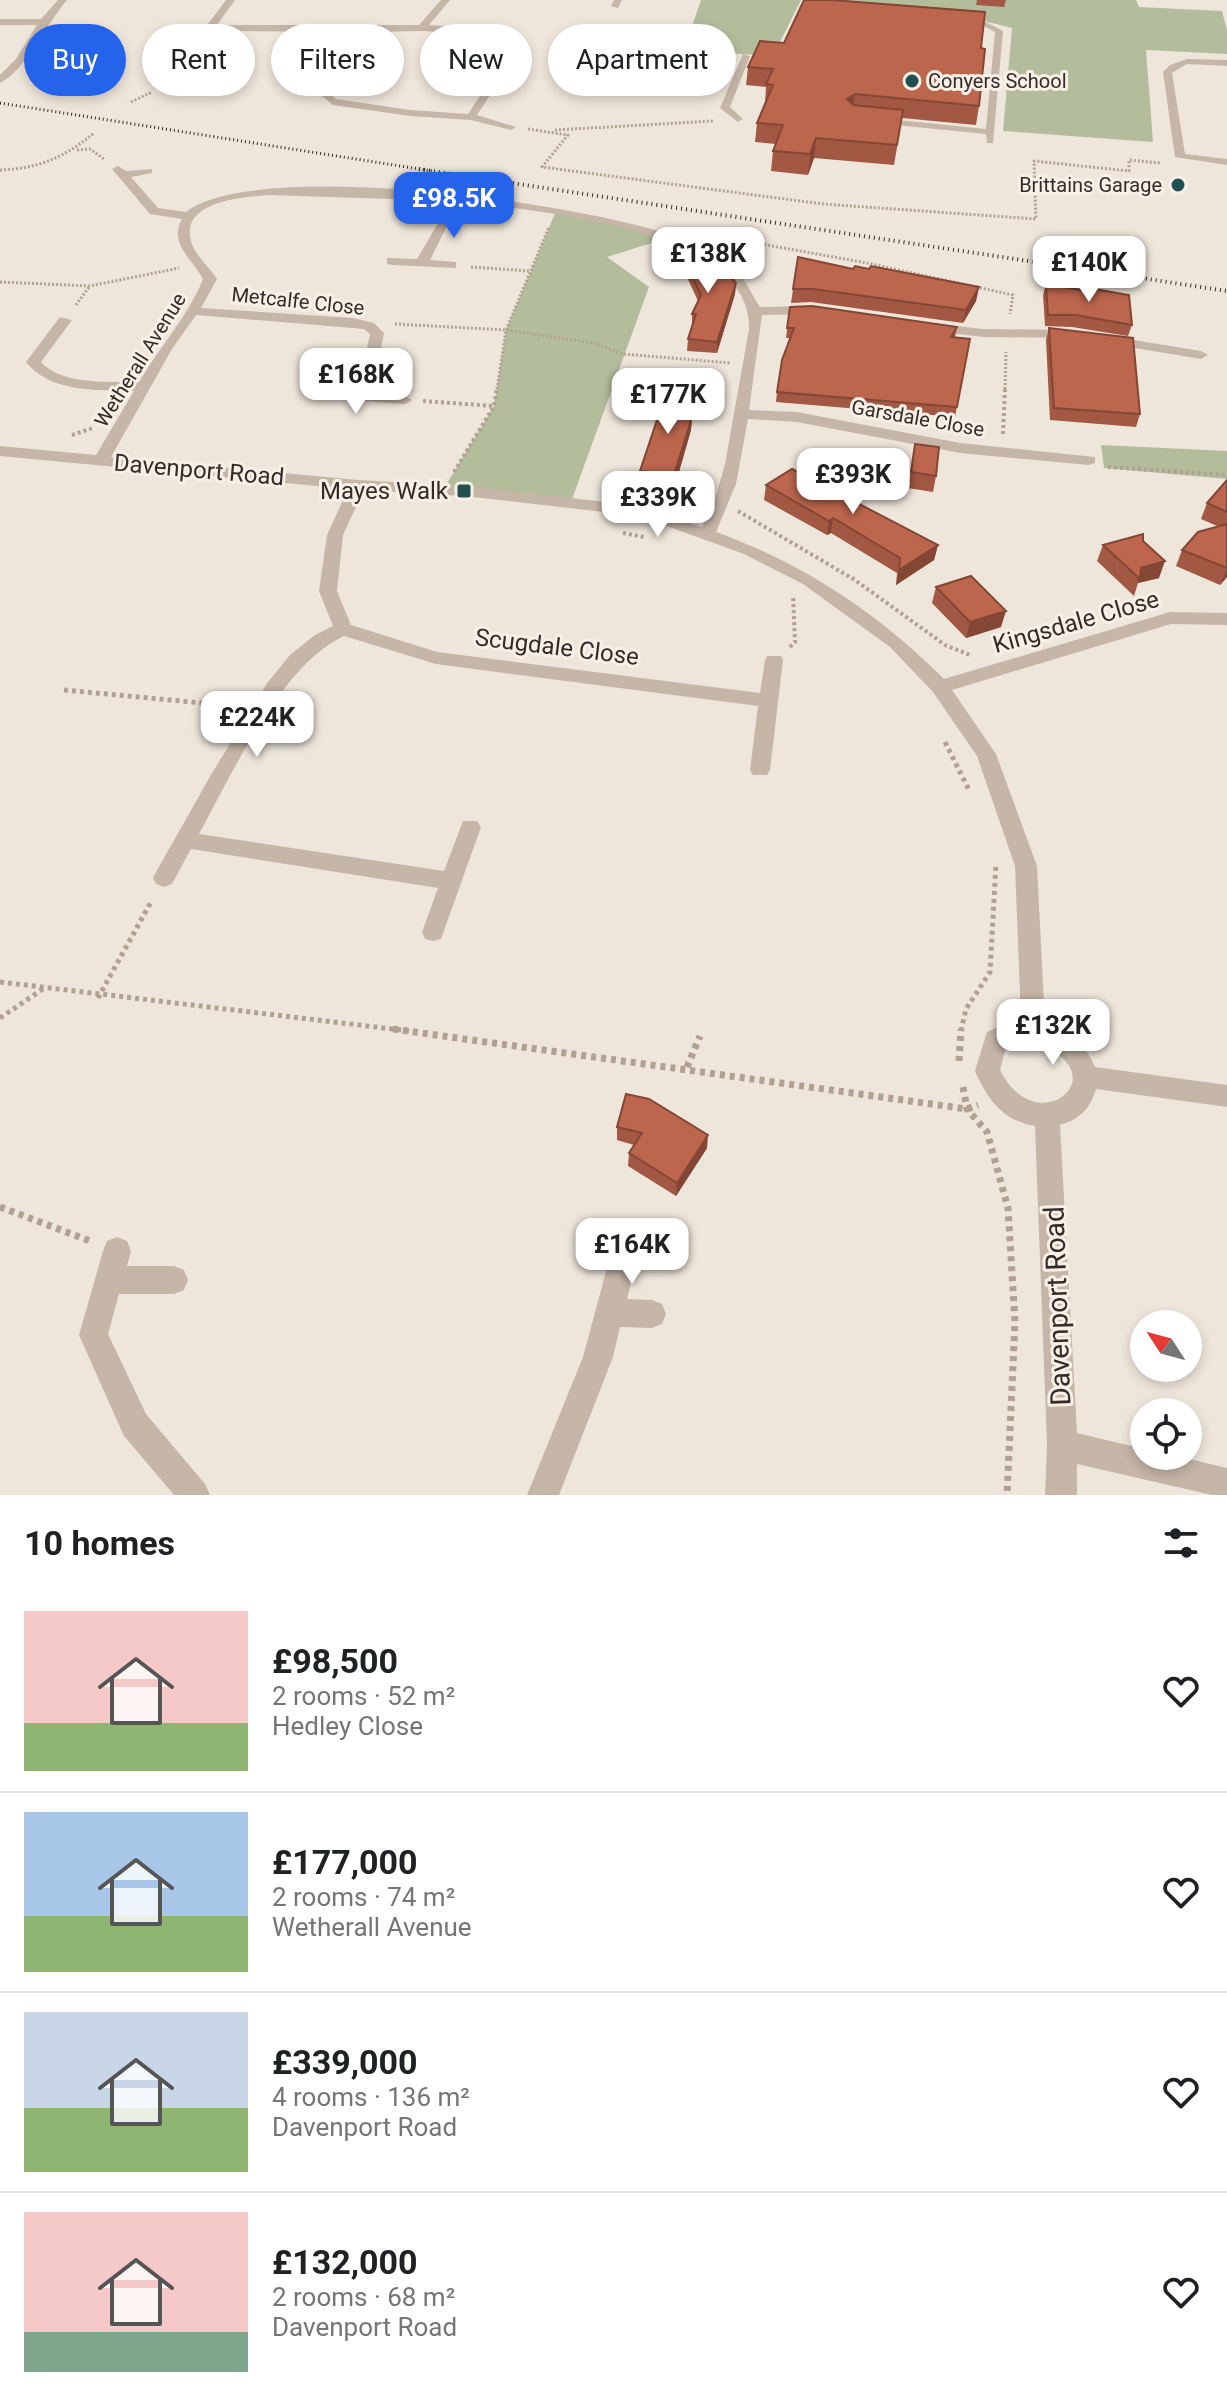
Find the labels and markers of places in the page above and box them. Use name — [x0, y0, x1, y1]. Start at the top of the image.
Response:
place label: Conyers School — [928, 69, 1067, 93]
marker: Conyers School — [903, 72, 921, 90]
pin: £98.5K — [389, 172, 519, 240]
place label: Brittains Garage — [1019, 173, 1162, 197]
marker: Brittains Garage — [1169, 176, 1187, 194]
pin: £138K — [652, 227, 764, 295]
pin: £140K — [1033, 236, 1145, 304]
pin: £168K — [300, 348, 412, 416]
pin: £177K — [612, 368, 724, 436]
pin: £393K — [797, 448, 909, 516]
pin: £339K — [602, 471, 714, 539]
place label: Mayes Walk — [320, 477, 449, 505]
marker: Mayes Walk — [455, 482, 473, 500]
pin: £224K — [201, 691, 313, 759]
pin: £132K — [997, 999, 1109, 1067]
pin: £164K — [576, 1218, 688, 1286]

